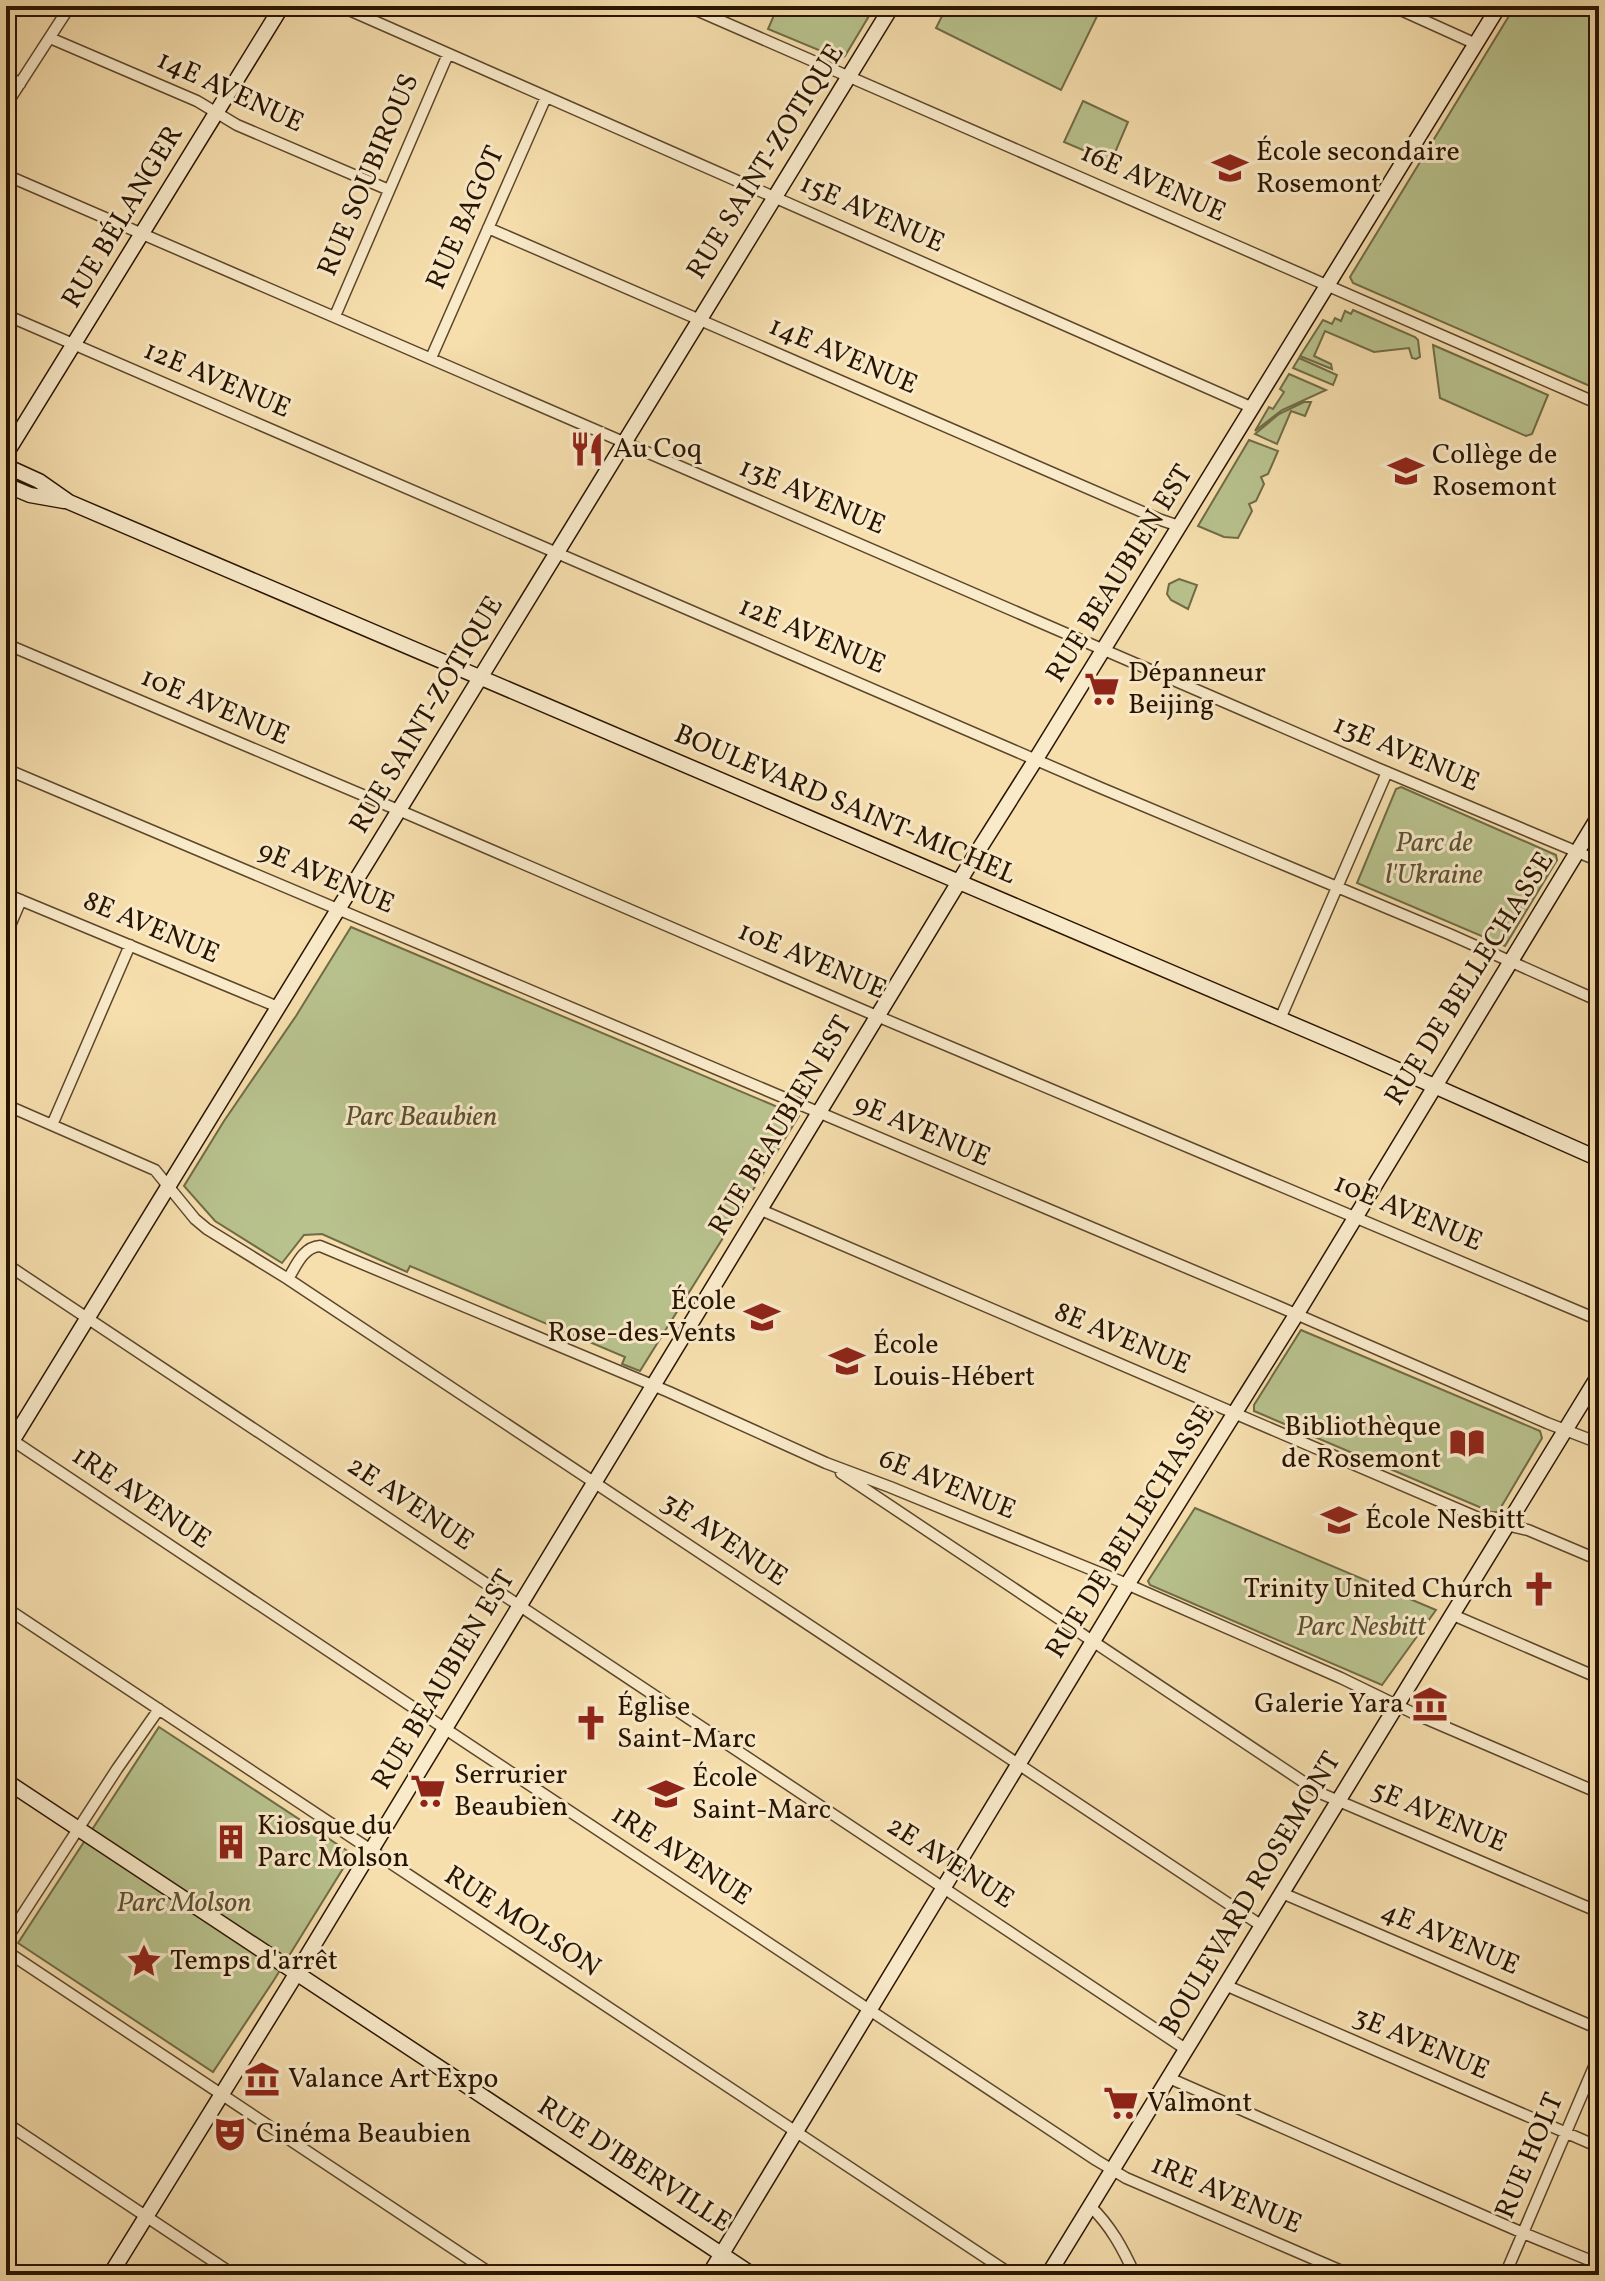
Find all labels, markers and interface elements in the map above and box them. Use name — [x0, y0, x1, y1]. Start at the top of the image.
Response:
street label: RUE SAINT-ZOTIQUE — [678, 37, 854, 287]
street label: 14E AVENUE — [150, 41, 310, 143]
street label: RUE SOUBIROUS — [309, 68, 429, 282]
street label: RUE BÉLANGER — [53, 118, 193, 316]
place label: École secondaire Rosemont — [1256, 133, 1460, 204]
street label: 16E AVENUE — [1074, 134, 1232, 232]
street label: RUE BAGOT — [417, 140, 515, 296]
school or university icon: École secondaire Rosemont — [1211, 149, 1249, 187]
street label: 15E AVENUE — [793, 165, 951, 263]
street label: 14E AVENUE — [763, 307, 923, 405]
street label: 12E AVENUE — [137, 331, 297, 429]
restaurant icon: Au Coq — [568, 430, 606, 468]
place label: Au Coq — [613, 430, 703, 469]
place label: Collège de Rosemont — [1432, 436, 1557, 507]
street label: 13E AVENUE — [733, 449, 891, 545]
school or university icon: Collège de Rosemont — [1387, 452, 1425, 490]
street label: RUE BEAUBIEN EST — [1037, 458, 1203, 690]
street label: 12E AVENUE — [732, 587, 892, 685]
street label: RUE SAINT-ZOTIQUE — [341, 589, 513, 841]
place label: Dépanneur Beijing — [1128, 654, 1266, 725]
street label: 10E AVENUE — [135, 658, 295, 756]
supermarket icon: Dépanneur Beijing — [1083, 670, 1121, 708]
street label: 13E AVENUE — [1327, 706, 1485, 802]
street label: BOULEVARD SAINT-MICHEL — [668, 715, 1022, 895]
park label: Parc de l'Ukraine — [1385, 824, 1483, 895]
street label: 9E AVENUE — [252, 832, 400, 924]
street label: RUE DE BELLECHASSE — [1376, 845, 1564, 1113]
street label: 8E AVENUE — [77, 882, 225, 974]
street label: 10E AVENUE — [732, 912, 892, 1010]
street label: RUE BEAUBIEN EST — [700, 1009, 862, 1243]
street label: 9E AVENUE — [848, 1085, 996, 1177]
park label: Parc Beaubien — [345, 1098, 497, 1137]
street label: 10E AVENUE — [1328, 1164, 1488, 1262]
place label: École Rose-des-Vents — [547, 1282, 736, 1353]
street label: 8E AVENUE — [1048, 1293, 1196, 1385]
school or university icon: École Rose-des-Vents — [743, 1298, 781, 1336]
place label: École Louis-Hébert — [873, 1326, 1035, 1397]
school or university icon: École Louis-Hébert — [828, 1342, 866, 1380]
street label: RUE DE BELLECHASSE — [1037, 1398, 1225, 1666]
place label: Bibliothèque de Rosemont — [1281, 1408, 1441, 1479]
library icon: Bibliothèque de Rosemont — [1448, 1424, 1486, 1462]
street label: 1RE AVENUE — [64, 1437, 218, 1559]
street label: 6E AVENUE — [873, 1440, 1021, 1530]
street label: 2E AVENUE — [339, 1447, 481, 1561]
street label: 3E AVENUE — [653, 1483, 795, 1597]
school or university icon: École Nesbitt — [1320, 1501, 1358, 1539]
place label: École Nesbitt — [1365, 1501, 1525, 1540]
street label: RUE BEAUBIEN EST — [363, 1563, 525, 1797]
place label: Trinity United Church — [1243, 1570, 1513, 1609]
church icon: Trinity United Church — [1520, 1570, 1558, 1608]
park label: Parc Nesbitt — [1296, 1608, 1427, 1647]
place label: Galerie Yara — [1254, 1685, 1404, 1724]
museum icon: Galerie Yara — [1411, 1685, 1449, 1723]
place label: Église Saint-Marc — [617, 1688, 756, 1759]
church icon: Église Saint-Marc — [572, 1704, 610, 1742]
street label: BOULEVARD ROSEMONT — [1151, 1745, 1351, 2043]
place label: Serrurier Beaubien — [454, 1756, 568, 1827]
place label: École Saint-Marc — [692, 1759, 831, 1830]
street label: 5E AVENUE — [1365, 1771, 1513, 1863]
supermarket icon: Serrurier Beaubien — [409, 1772, 447, 1810]
school or university icon: École Saint-Marc — [647, 1775, 685, 1813]
street label: 1RE AVENUE — [603, 1796, 759, 1916]
place label: Kiosque du Parc Molson — [257, 1807, 409, 1878]
street label: 2E AVENUE — [878, 1807, 1022, 1919]
building icon: Kiosque du Parc Molson — [212, 1823, 250, 1861]
street label: RUE MOLSON — [436, 1857, 608, 1987]
park label: Parc Molson — [116, 1884, 252, 1923]
street label: 4E AVENUE — [1375, 1892, 1525, 1986]
place icon: Temps d'arrêt — [125, 1942, 163, 1980]
place label: Temps d'arrêt — [170, 1942, 338, 1981]
street label: 3E AVENUE — [1347, 1998, 1495, 2090]
museum icon: Valance Art Expo — [243, 2060, 281, 2098]
place label: Valance Art Expo — [288, 2060, 498, 2099]
supermarket icon: Valmont — [1102, 2084, 1140, 2122]
place label: Valmont — [1147, 2084, 1252, 2123]
street label: RUE D'IBERVILLE — [529, 2087, 739, 2243]
street label: RUE HOLT — [1486, 2087, 1574, 2225]
theatre icon: Cinéma Beaubien — [211, 2115, 249, 2153]
place label: Cinéma Beaubien — [256, 2115, 471, 2154]
street label: 1RE AVENUE — [1145, 2146, 1307, 2244]

